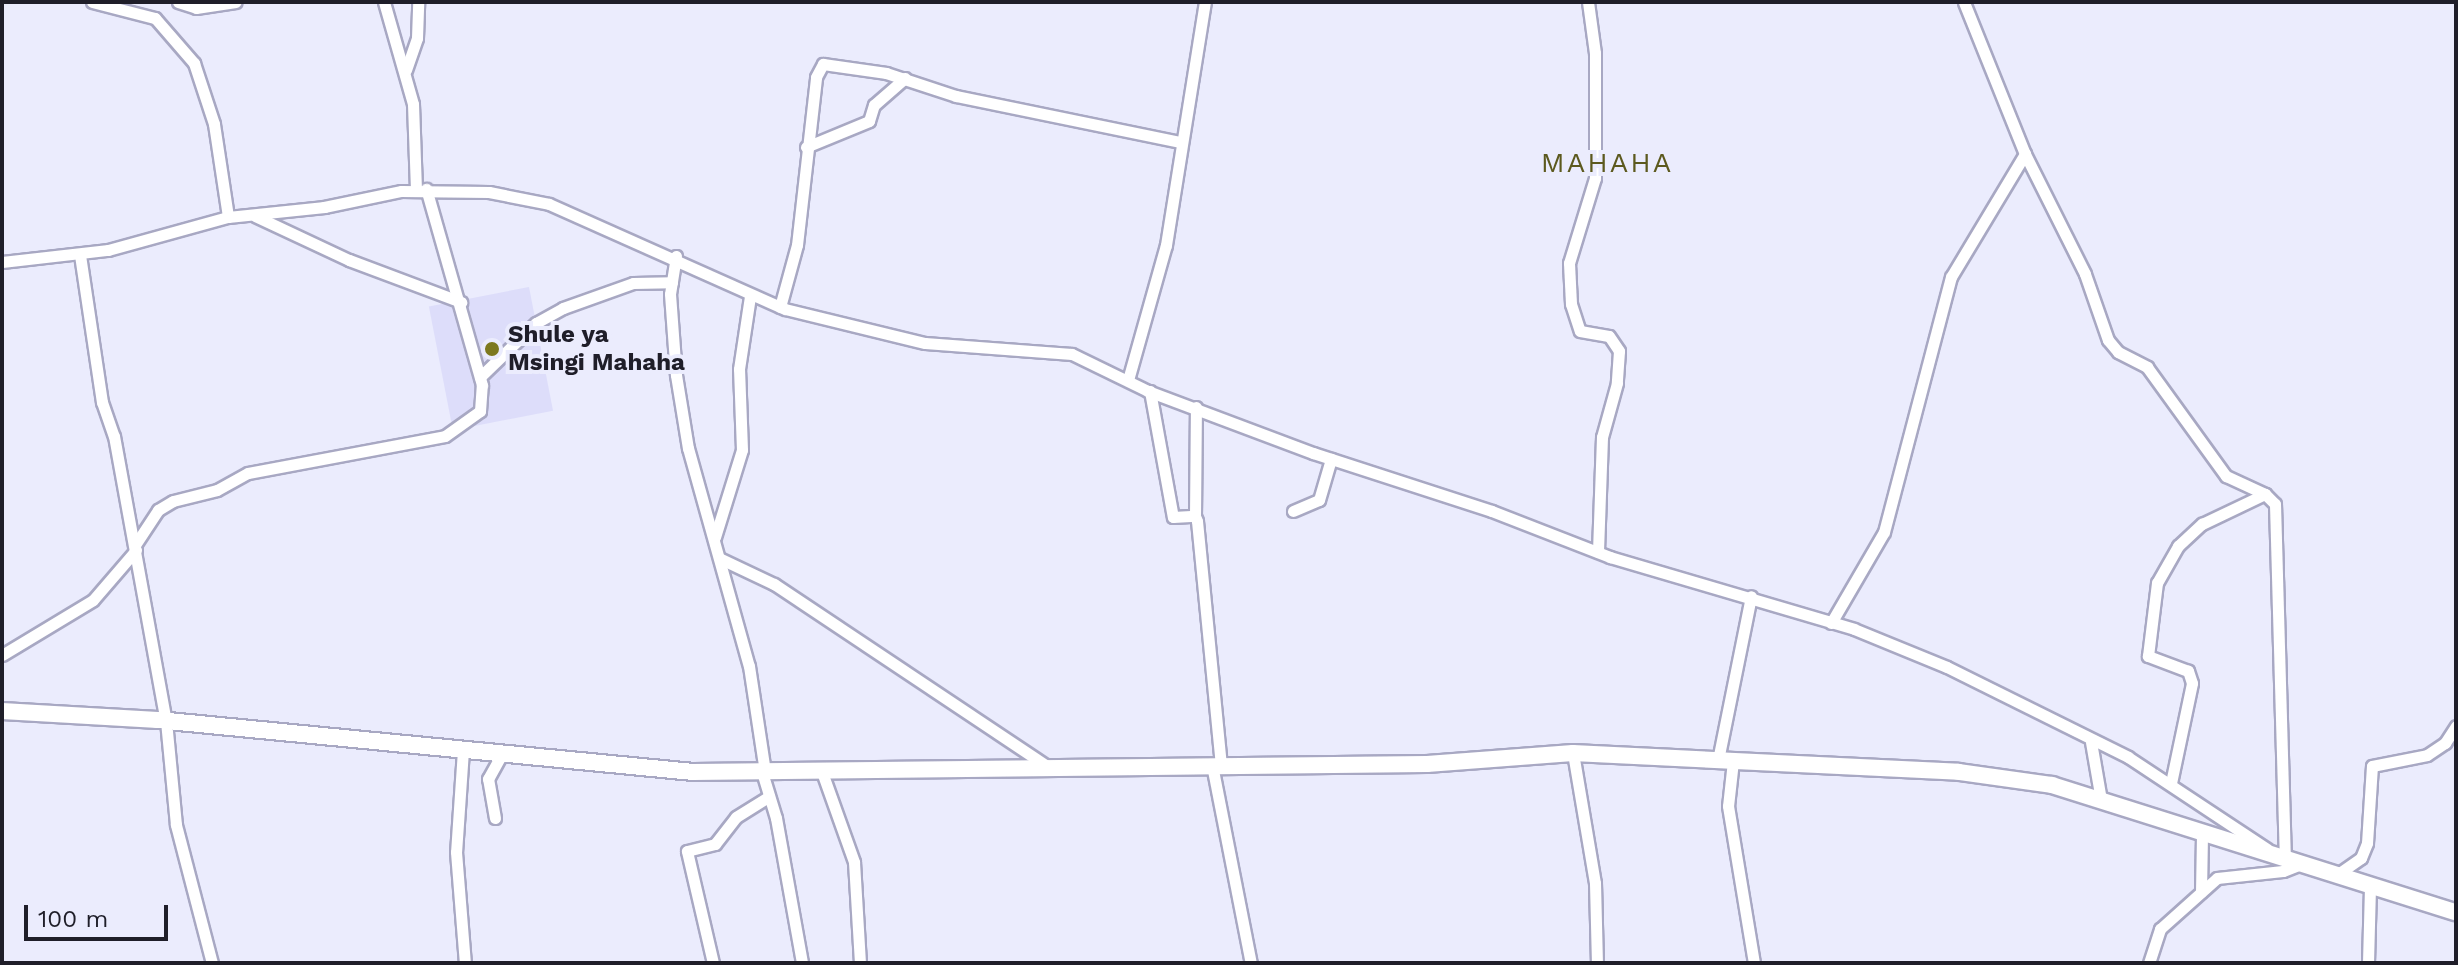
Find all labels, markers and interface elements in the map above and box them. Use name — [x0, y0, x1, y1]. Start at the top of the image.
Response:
district label: MAHAHA — [1541, 146, 1673, 180]
place label: Shule ya Msingi Mahaha — [508, 321, 685, 377]
marker: Shule ya Msingi Mahaha — [483, 340, 501, 358]
scale bar — [28, 889, 172, 939]
text: 100 m — [38, 905, 108, 933]

